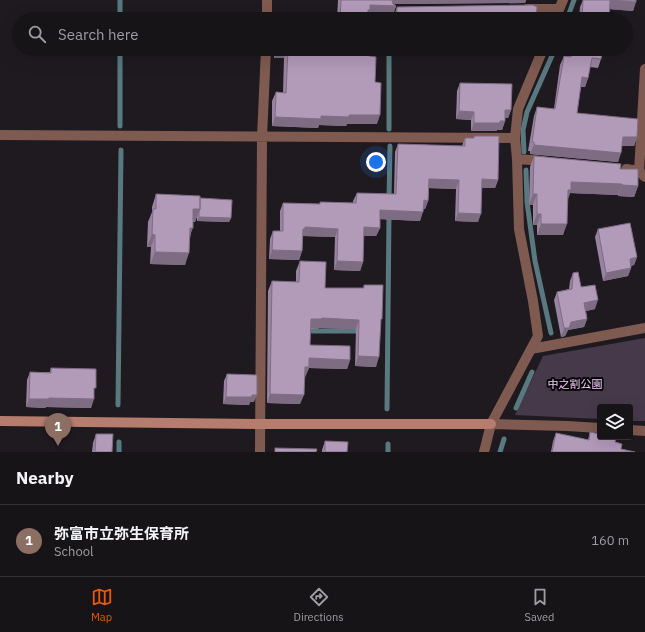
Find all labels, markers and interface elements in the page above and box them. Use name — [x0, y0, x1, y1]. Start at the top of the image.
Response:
search box — [12, 12, 633, 56]
icon: search — [26, 23, 48, 45]
text: Search here — [58, 25, 138, 44]
your location — [366, 152, 386, 172]
park label: 中之割公園 — [548, 377, 603, 391]
map controls — [597, 404, 633, 440]
button: layers — [597, 404, 633, 440]
pin: 1 — [45, 413, 71, 446]
text: Nearby — [16, 467, 74, 489]
text: 弥富市立弥生保育所 — [54, 524, 189, 543]
text: 1 — [25, 532, 33, 549]
text: 160 m — [591, 532, 629, 549]
text: School — [54, 543, 94, 560]
tab: Map — [91, 586, 113, 624]
tab: Directions — [294, 586, 344, 624]
tab: Saved — [525, 586, 554, 624]

